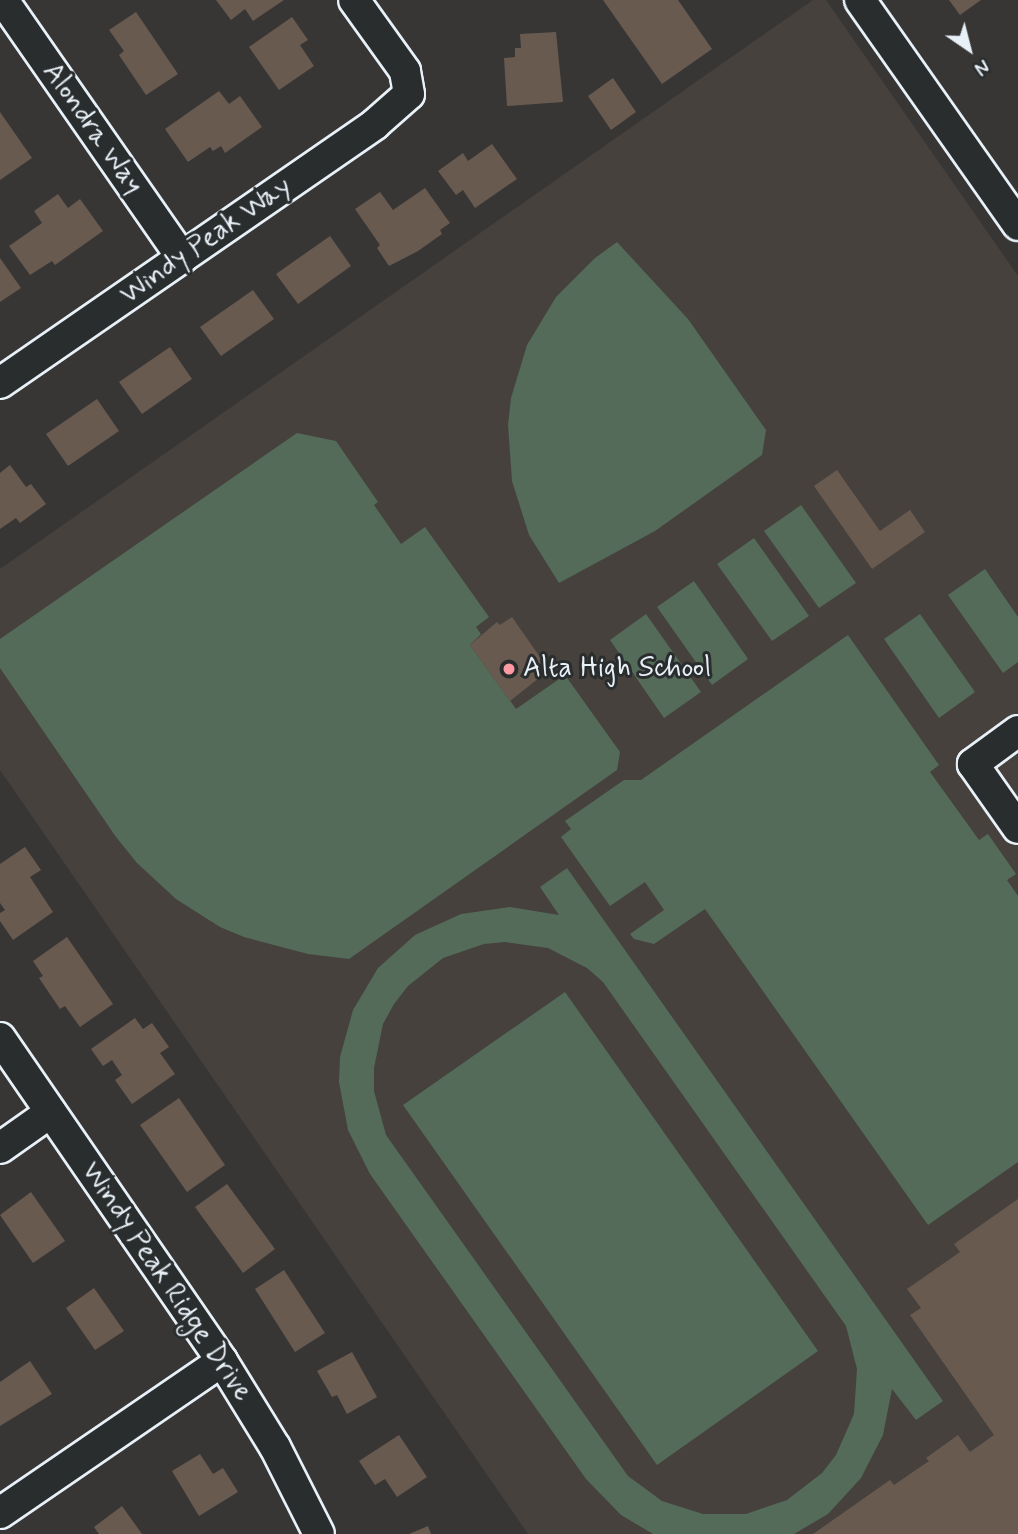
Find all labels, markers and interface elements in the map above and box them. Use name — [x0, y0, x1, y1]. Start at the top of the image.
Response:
north arrow — [934, 14, 1004, 84]
text: N — [969, 53, 994, 80]
street label: Alondra Way — [33, 55, 151, 203]
street label: Windy Peak Way — [114, 169, 298, 313]
place label: Alta High School — [523, 652, 710, 686]
marker: Alta High School — [501, 661, 517, 677]
street label: Windy Peak Ridge Drive — [74, 1156, 258, 1408]

